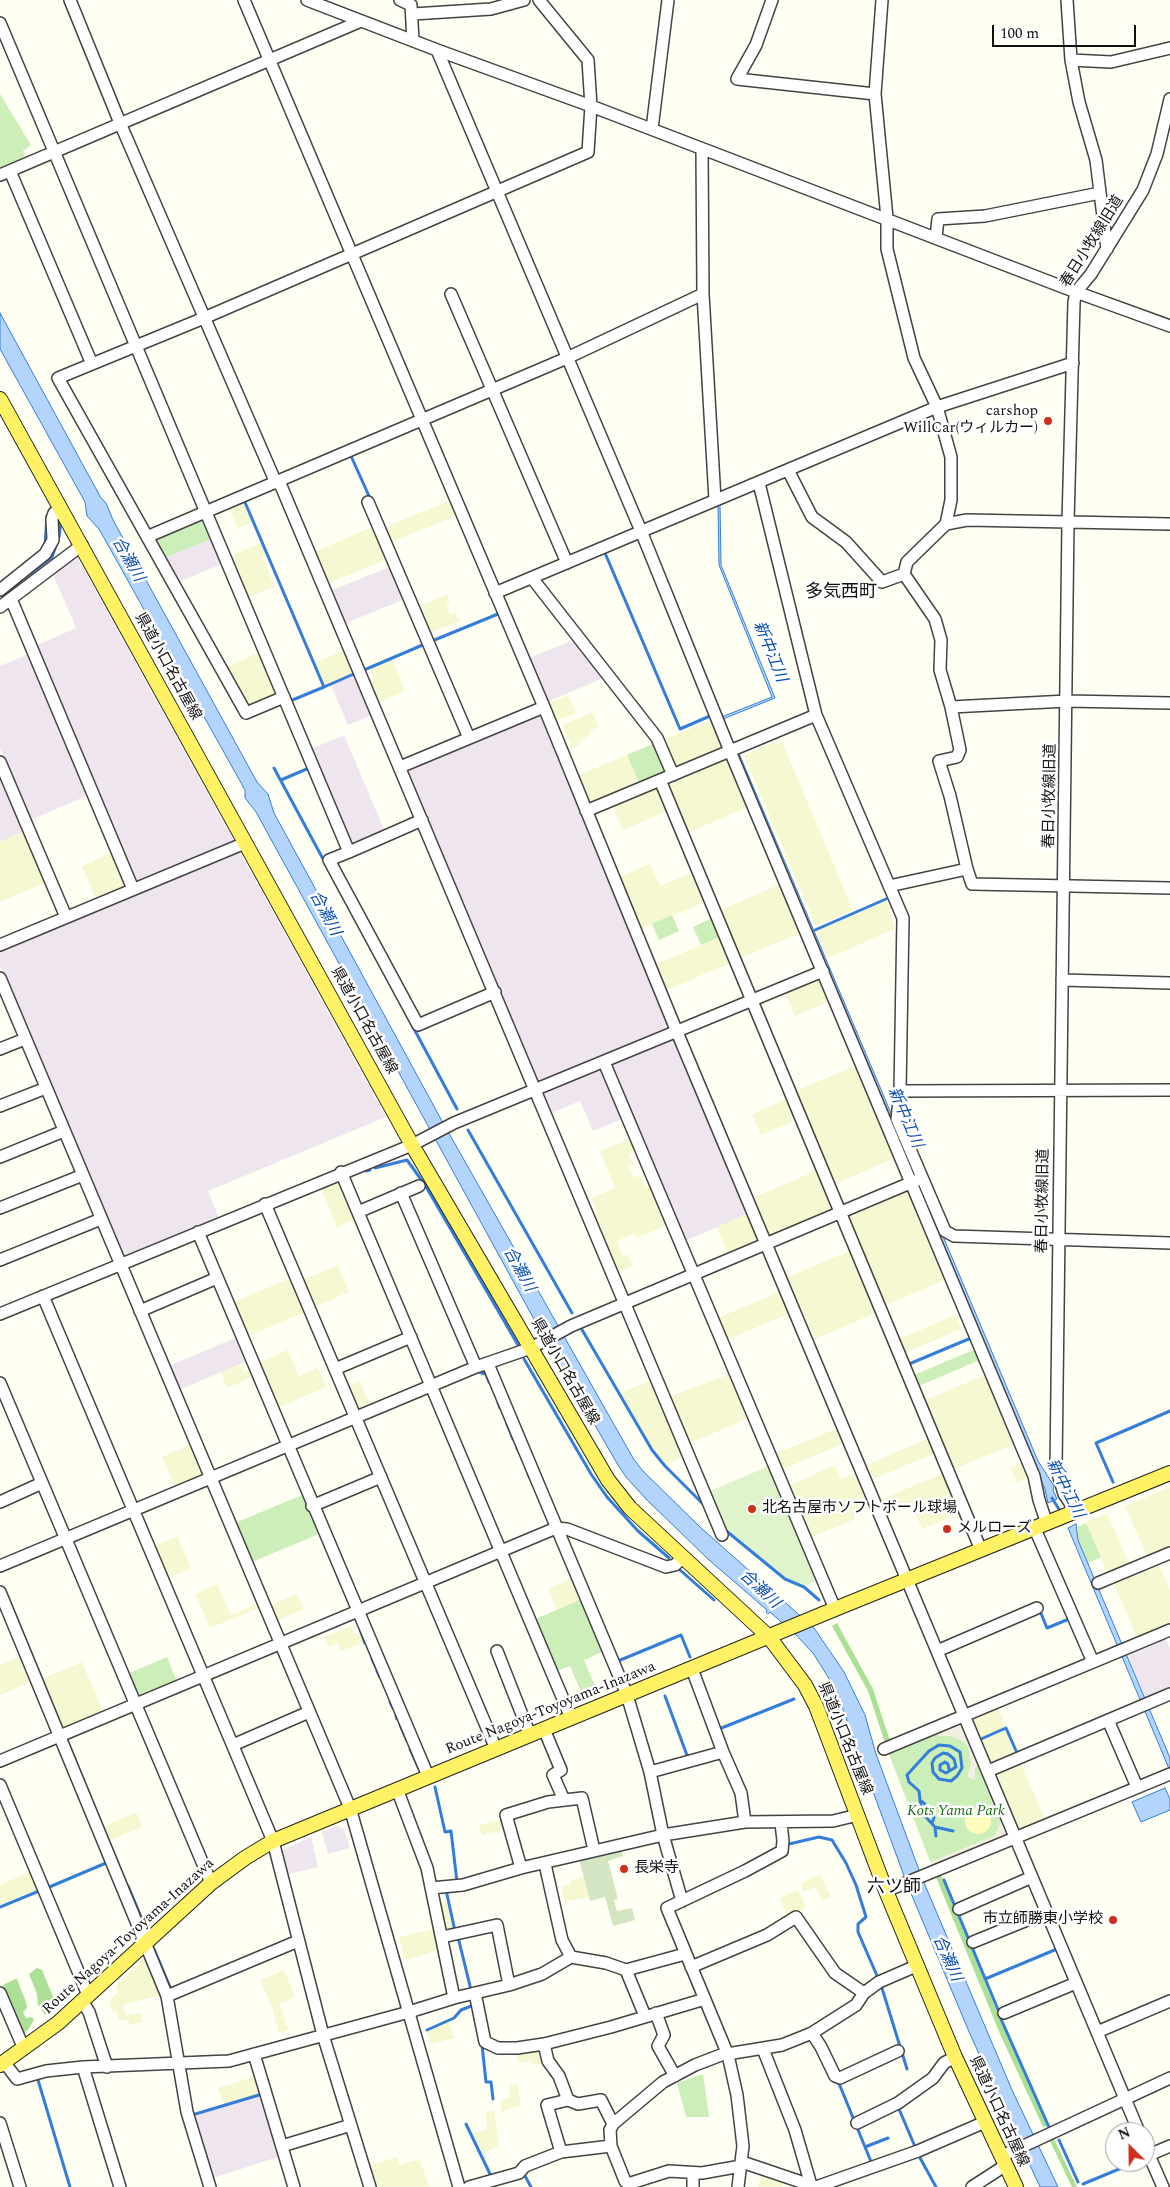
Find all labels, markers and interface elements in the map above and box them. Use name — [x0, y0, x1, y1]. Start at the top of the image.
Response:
scale bar — [995, 15, 1139, 47]
text: 100 m — [1000, 22, 1039, 45]
street label: 春日小牧線旧道 — [1058, 193, 1128, 291]
place label: carshop WillCar(ウィルカー) — [903, 403, 1038, 438]
marker: carshop WillCar(ウィルカー) — [1042, 415, 1054, 427]
water label: 合瀬川 — [107, 534, 147, 586]
district label: 多気西町 — [805, 582, 877, 604]
street label: 県道小口名古屋線 — [130, 610, 204, 724]
water label: 新中江川 — [748, 619, 790, 685]
street label: 春日小牧線旧道 — [1041, 743, 1061, 849]
water label: 合瀬川 — [304, 888, 344, 940]
street label: 県道小口名古屋線 — [326, 964, 400, 1078]
water label: 新中江川 — [883, 1085, 925, 1151]
street label: 春日小牧線旧道 — [1034, 1148, 1054, 1254]
water label: 合瀬川 — [498, 1244, 538, 1296]
street label: 県道小口名古屋線 — [526, 1316, 602, 1428]
water label: 新中江川 — [1041, 1456, 1087, 1522]
place label: 北名古屋市ソフトボール球場 — [762, 1500, 957, 1518]
marker: 北名古屋市ソフトボール球場 — [746, 1503, 758, 1515]
place label: メルローズ — [957, 1520, 1032, 1538]
marker: メルローズ — [941, 1523, 953, 1535]
water label: 合瀬川 — [735, 1567, 783, 1613]
street label: Route Nagoya-Toyoyama-Inazawa — [443, 1659, 659, 1759]
street label: 県道小口名古屋線 — [813, 1680, 875, 1798]
park label: Kots Yama Park — [907, 1803, 1005, 1821]
street label: Route Nagoya-Toyoyama-Inazawa — [39, 1855, 219, 2019]
place label: 長栄寺 — [634, 1860, 679, 1878]
marker: 長栄寺 — [618, 1863, 630, 1875]
district label: 六ツ師 — [867, 1877, 921, 1899]
place label: 市立師勝東小学校 — [983, 1911, 1103, 1929]
marker: 市立師勝東小学校 — [1107, 1914, 1119, 1926]
water label: 合瀬川 — [927, 1933, 965, 1985]
street label: 県道小口名古屋線 — [964, 2054, 1032, 2170]
north arrow — [1105, 2122, 1155, 2172]
text: N — [1115, 2122, 1134, 2146]

